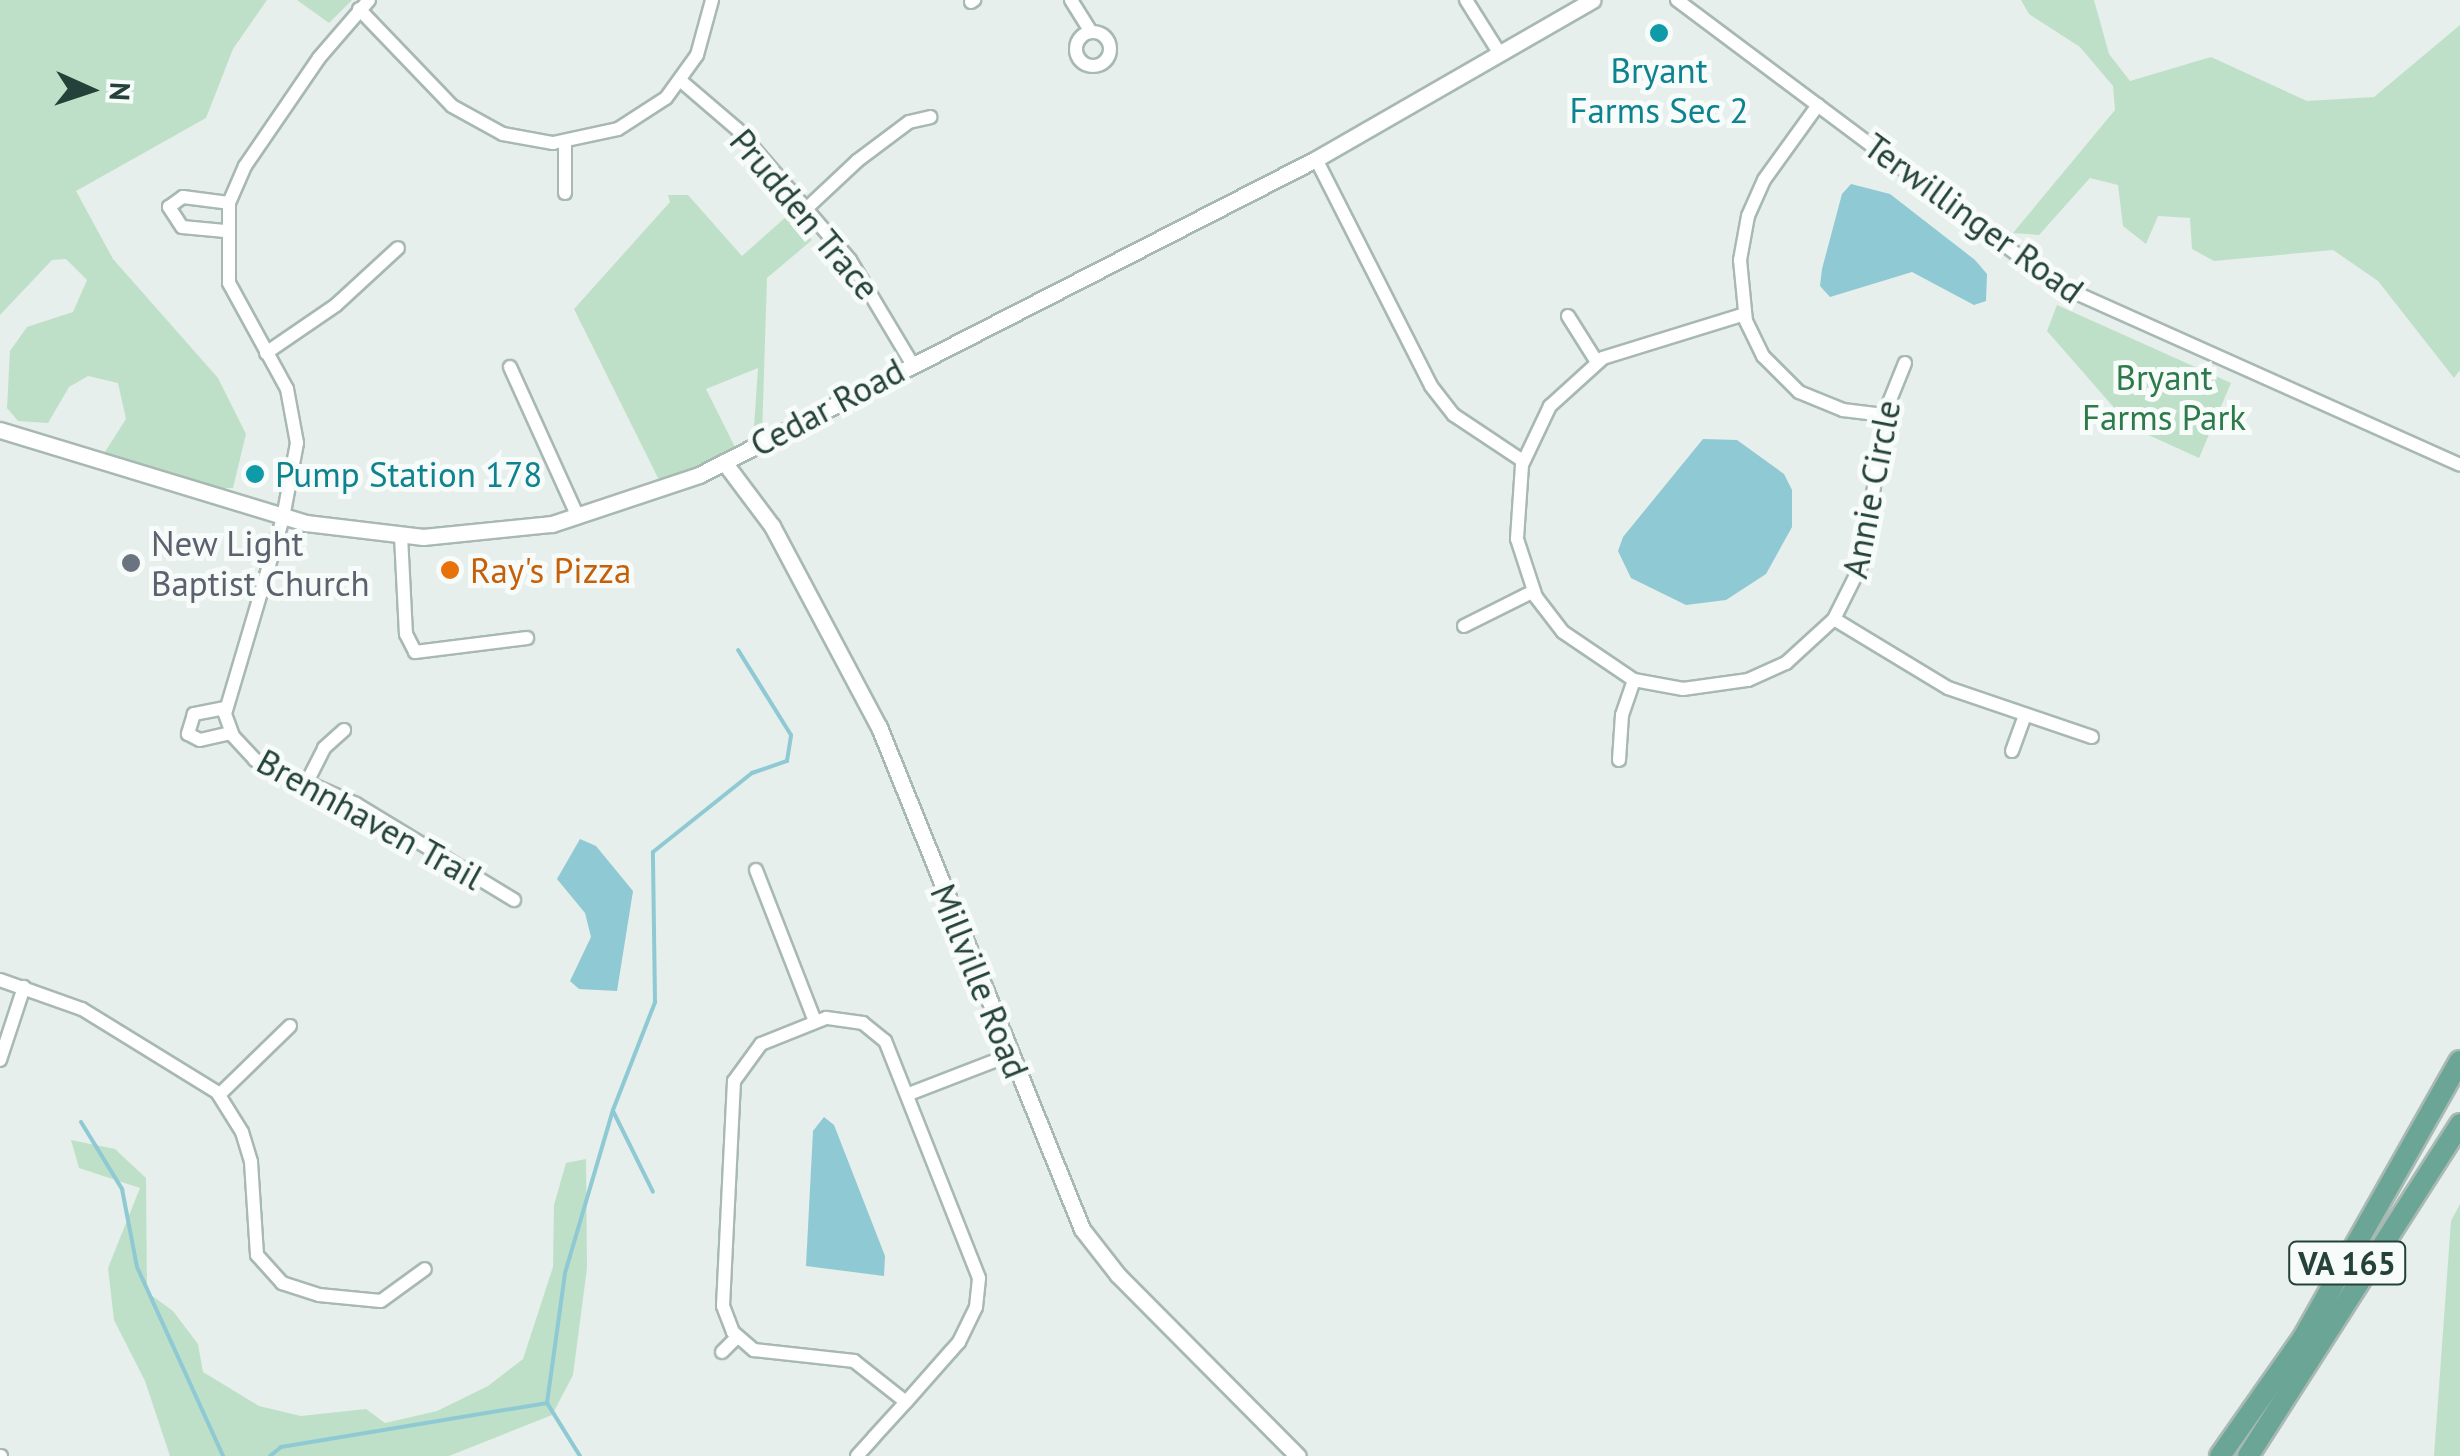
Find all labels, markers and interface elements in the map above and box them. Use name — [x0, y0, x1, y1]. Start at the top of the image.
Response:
marker: Bryant Farms Sec 2 — [1648, 22, 1670, 44]
north arrow — [40, 40, 140, 140]
place label: Bryant Farms Sec 2 — [1569, 49, 1749, 131]
text: N — [102, 81, 139, 102]
street label: Prudden Trace — [721, 120, 889, 308]
street label: Terwillinger Road — [1856, 124, 2092, 312]
street label: Cedar Road — [743, 349, 911, 465]
park label: Bryant Farms Park — [2082, 356, 2246, 438]
street label: Annie Circle — [1833, 396, 1909, 582]
place label: Pump Station 178 — [275, 453, 542, 495]
marker: Pump Station 178 — [244, 463, 266, 485]
place label: New Light Baptist Church — [151, 522, 370, 604]
place label: Ray's Pizza — [470, 549, 631, 591]
marker: New Light Baptist Church — [120, 552, 142, 574]
marker: Ray's Pizza — [439, 559, 461, 581]
street label: Brennhaven Trail — [249, 739, 491, 899]
street label: Millville Road — [922, 878, 1038, 1084]
road number: VA 165 — [2287, 1236, 2407, 1290]

